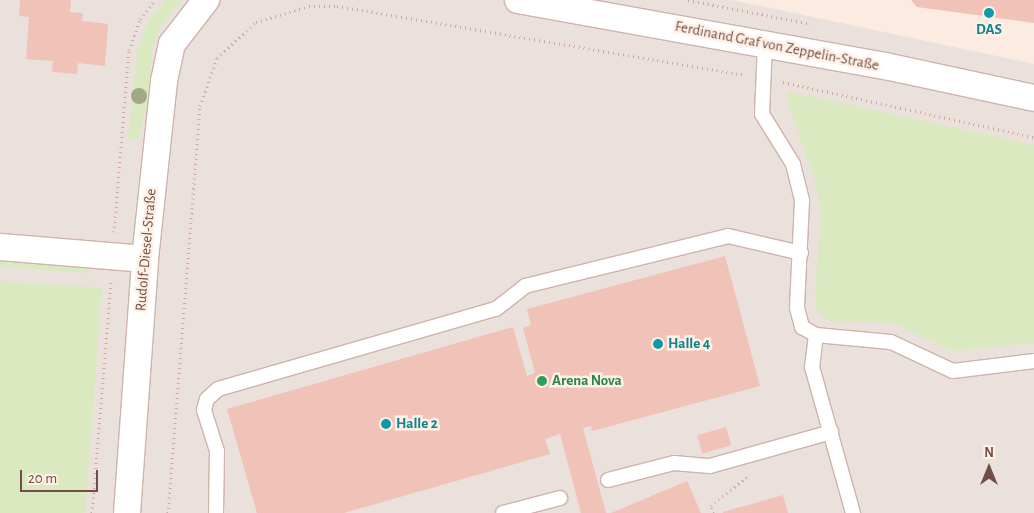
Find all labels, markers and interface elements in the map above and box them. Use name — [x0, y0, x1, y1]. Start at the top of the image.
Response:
marker: DAS — [983, 7, 995, 19]
street label: Ferdinand Graf von Zeppelin-Straße — [673, 17, 881, 75]
place label: DAS — [976, 21, 1002, 39]
street label: Rudolf-Diesel-Straße — [132, 188, 160, 312]
place label: Halle 4 — [668, 335, 710, 353]
marker: Halle 4 — [652, 338, 664, 350]
place label: Arena Nova — [552, 372, 622, 390]
marker: Arena Nova — [536, 375, 548, 387]
place label: Halle 2 — [396, 415, 438, 433]
marker: Halle 2 — [380, 418, 392, 430]
north arrow — [964, 443, 1014, 493]
text: N — [984, 446, 994, 460]
scale bar — [22, 460, 100, 492]
text: 20 m — [28, 471, 57, 486]

